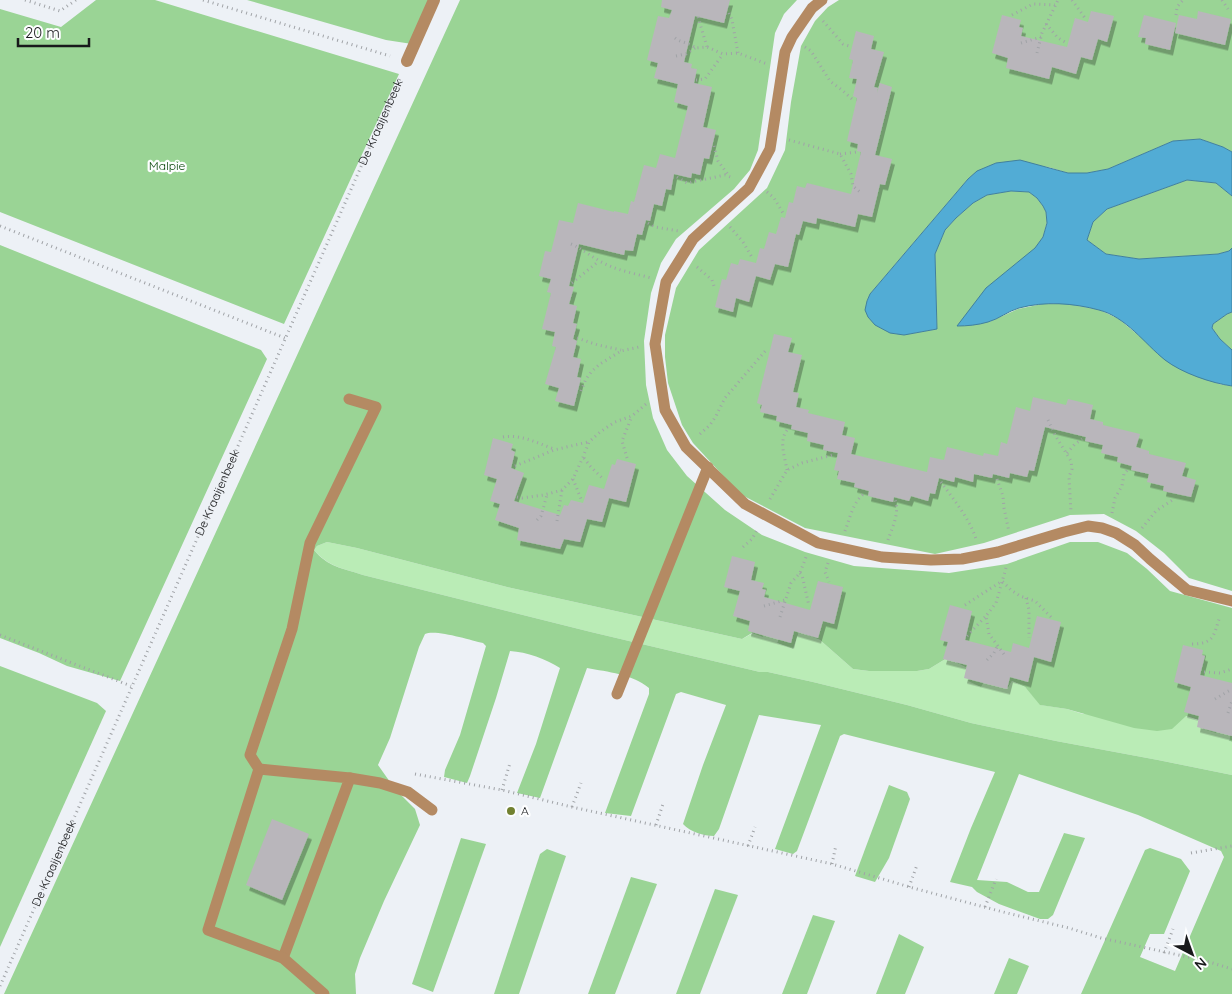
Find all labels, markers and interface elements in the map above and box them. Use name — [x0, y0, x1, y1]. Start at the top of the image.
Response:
scale bar — [18, 15, 89, 47]
text: 20 m — [25, 23, 60, 42]
street label: De Kraaijenbeek — [355, 76, 406, 167]
park label: Malpie — [149, 158, 186, 173]
street label: De Kraaijenbeek — [191, 447, 242, 538]
place label: A — [521, 803, 529, 818]
marker: A — [505, 805, 517, 817]
street label: De Kraaijenbeek — [28, 818, 79, 909]
north arrow — [1167, 929, 1217, 979]
text: N — [1191, 954, 1210, 974]

